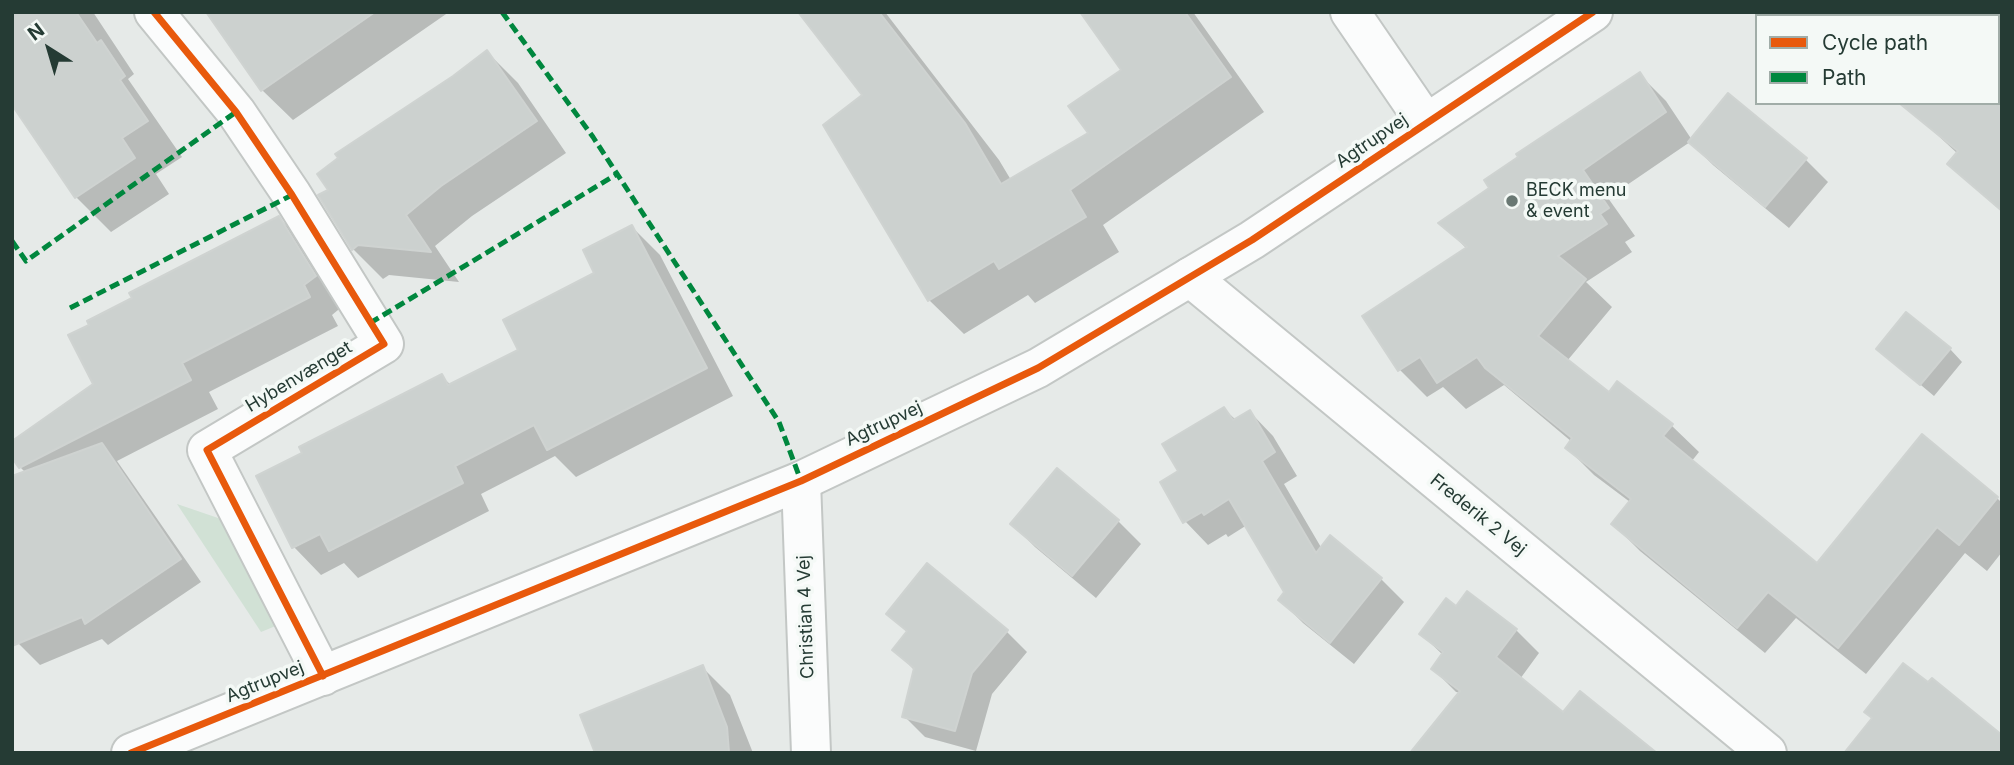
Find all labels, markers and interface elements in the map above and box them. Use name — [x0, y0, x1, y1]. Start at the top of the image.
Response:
north arrow — [14, 14, 84, 84]
legend — [1755, 14, 2000, 105]
text: N — [23, 18, 49, 45]
text: Cycle path — [1822, 30, 1928, 55]
text: Path — [1822, 65, 1867, 90]
street label: Agtrupvej — [1332, 109, 1412, 173]
place label: BECK menu & event — [1526, 180, 1626, 222]
marker: BECK menu & event — [1504, 193, 1520, 209]
street label: Hybenvænget — [242, 337, 356, 417]
street label: Agtrupvej — [842, 397, 926, 451]
street label: Frederik 2 Vej — [1426, 470, 1530, 560]
street label: Christian 4 Vej — [793, 555, 819, 679]
street label: Agtrupvej — [223, 657, 307, 707]

